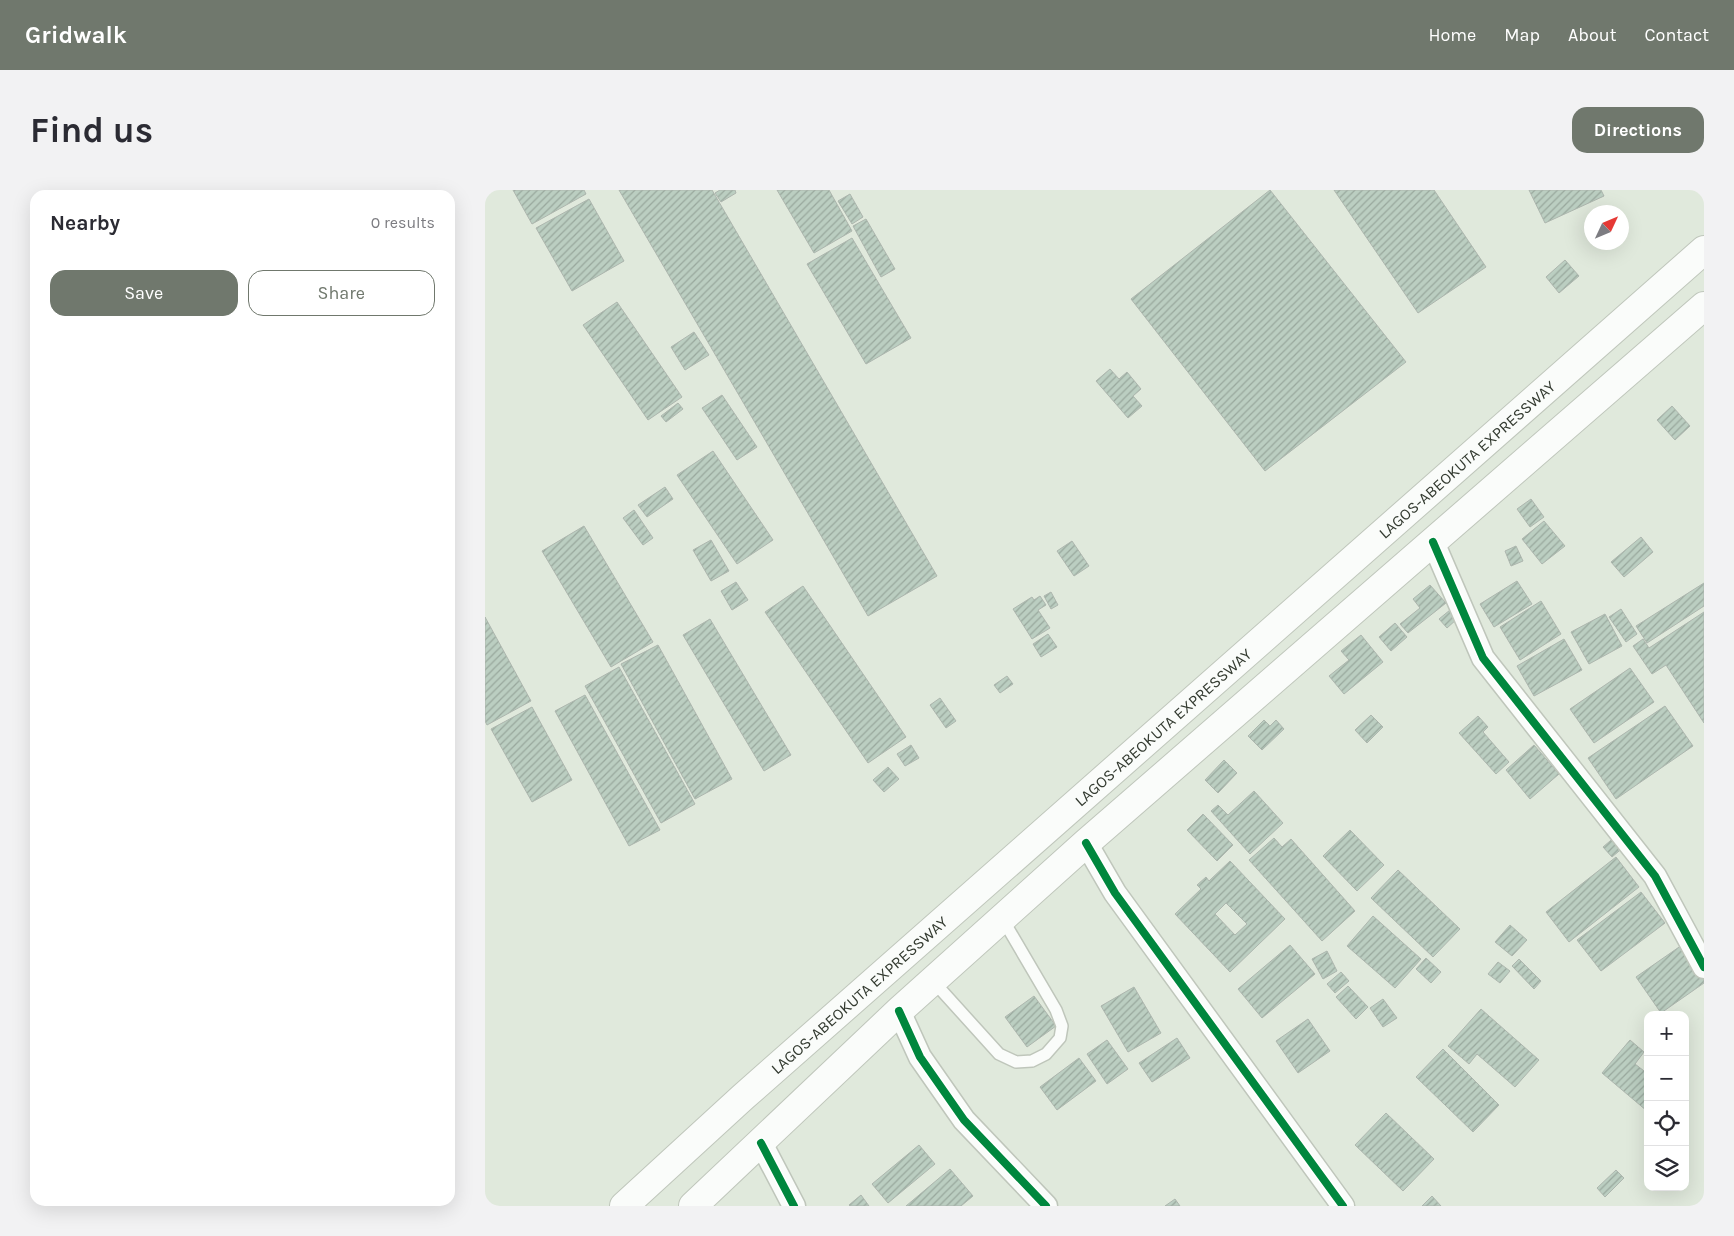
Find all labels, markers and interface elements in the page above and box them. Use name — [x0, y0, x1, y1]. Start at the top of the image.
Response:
text: Gridwalk — [25, 21, 127, 49]
text: Home — [1428, 24, 1476, 46]
text: Map — [1504, 24, 1540, 46]
text: About — [1568, 24, 1617, 46]
text: Contact — [1645, 24, 1709, 46]
button: Directions — [1572, 107, 1704, 153]
text: Find us — [30, 110, 153, 151]
north arrow — [1584, 205, 1629, 250]
text: Nearby — [50, 211, 120, 235]
text: 0 results — [371, 213, 435, 232]
button: Save — [50, 270, 238, 316]
button: Share — [248, 270, 435, 316]
street label: LAGOS-ABEOKUTA EXPRESSWAY — [1374, 376, 1559, 542]
street label: LAGOS-ABEOKUTA EXPRESSWAY — [1071, 644, 1255, 810]
street label: LAGOS-ABEOKUTA EXPRESSWAY — [767, 912, 951, 1078]
map controls — [1644, 1011, 1689, 1191]
button: + — [1644, 1011, 1689, 1056]
button: − — [1644, 1056, 1689, 1101]
button: locate — [1644, 1101, 1689, 1146]
button: layers — [1644, 1146, 1689, 1191]

